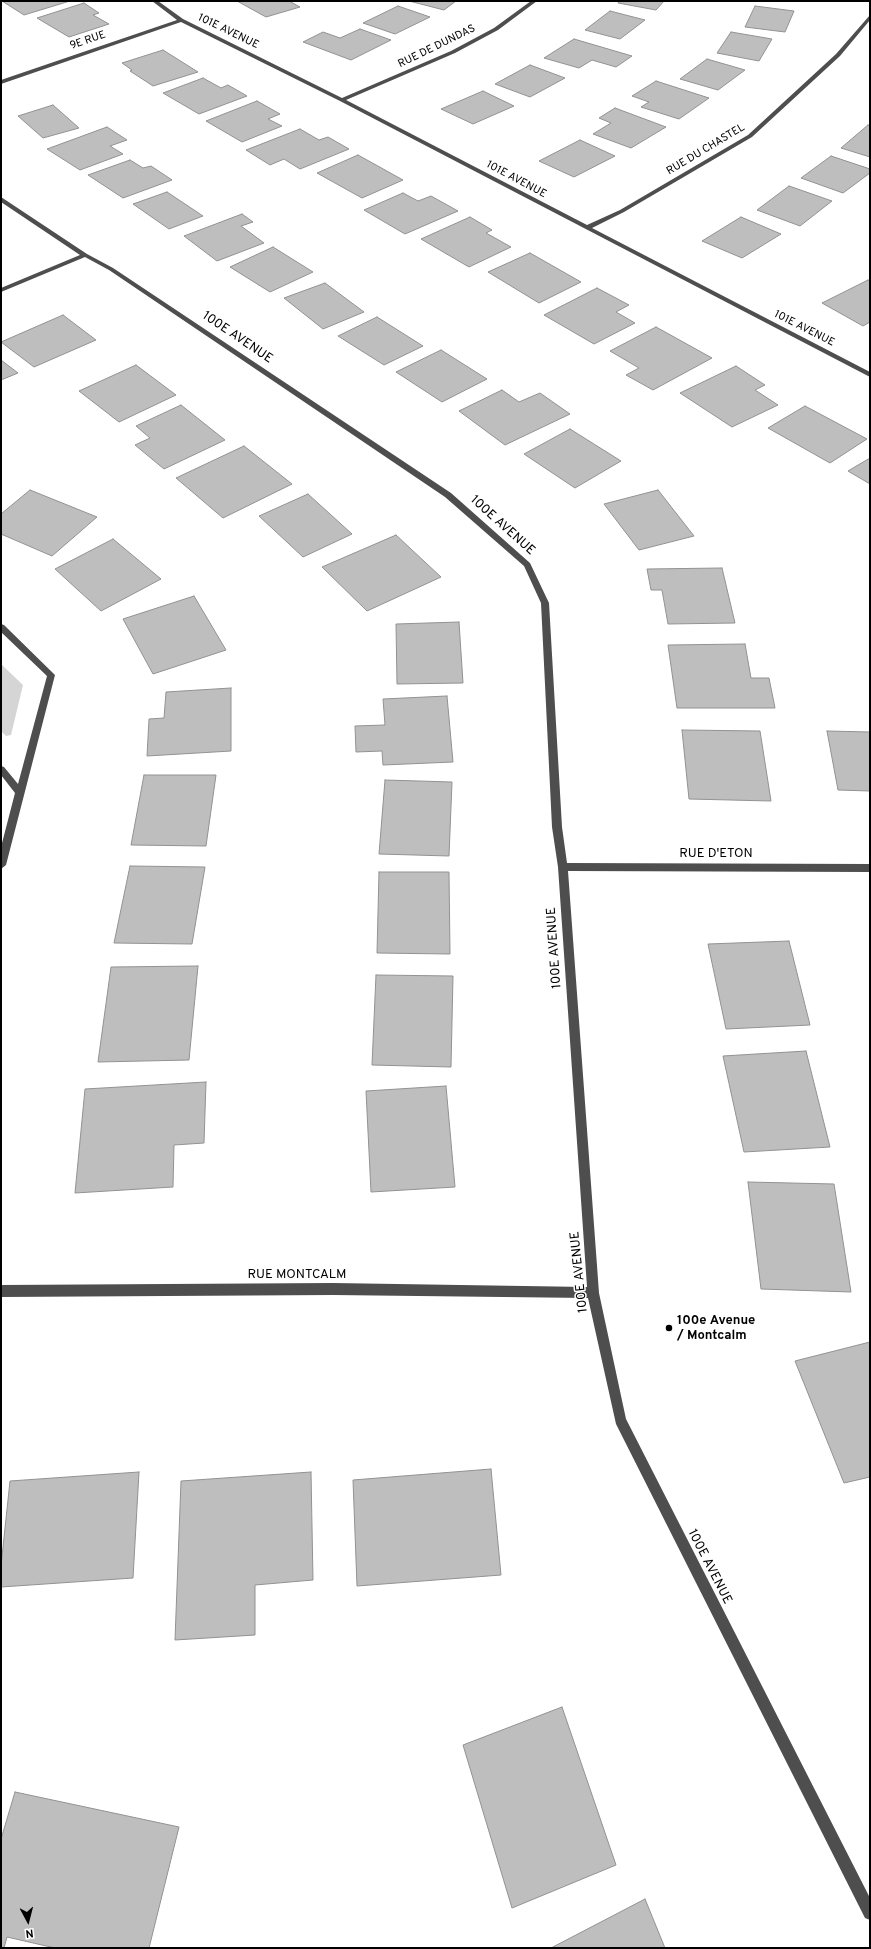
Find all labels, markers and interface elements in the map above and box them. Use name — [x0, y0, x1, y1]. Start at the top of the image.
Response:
street label: 101E AVENUE — [195, 12, 261, 52]
street label: RUE DE DUNDAS — [396, 23, 478, 71]
street label: 9E RUE — [68, 29, 108, 53]
street label: RUE DU CHASTEL — [665, 121, 747, 179]
street label: 101E AVENUE — [484, 159, 548, 201]
street label: 101E AVENUE — [771, 308, 837, 350]
street label: 100E AVENUE — [199, 309, 275, 367]
street label: 100E AVENUE — [466, 493, 538, 559]
street label: RUE D'ETON — [679, 846, 753, 862]
street label: 100E AVENUE — [544, 907, 566, 989]
street label: 100E AVENUE — [568, 1231, 592, 1313]
street label: RUE MONTCALM — [248, 1267, 346, 1283]
place label: 100e Avenue / Montcalm — [677, 1313, 755, 1344]
marker: 100e Avenue / Montcalm — [664, 1323, 674, 1333]
street label: 100E AVENUE — [683, 1527, 735, 1607]
north arrow — [8, 1901, 48, 1941]
text: N — [25, 1925, 34, 1940]

